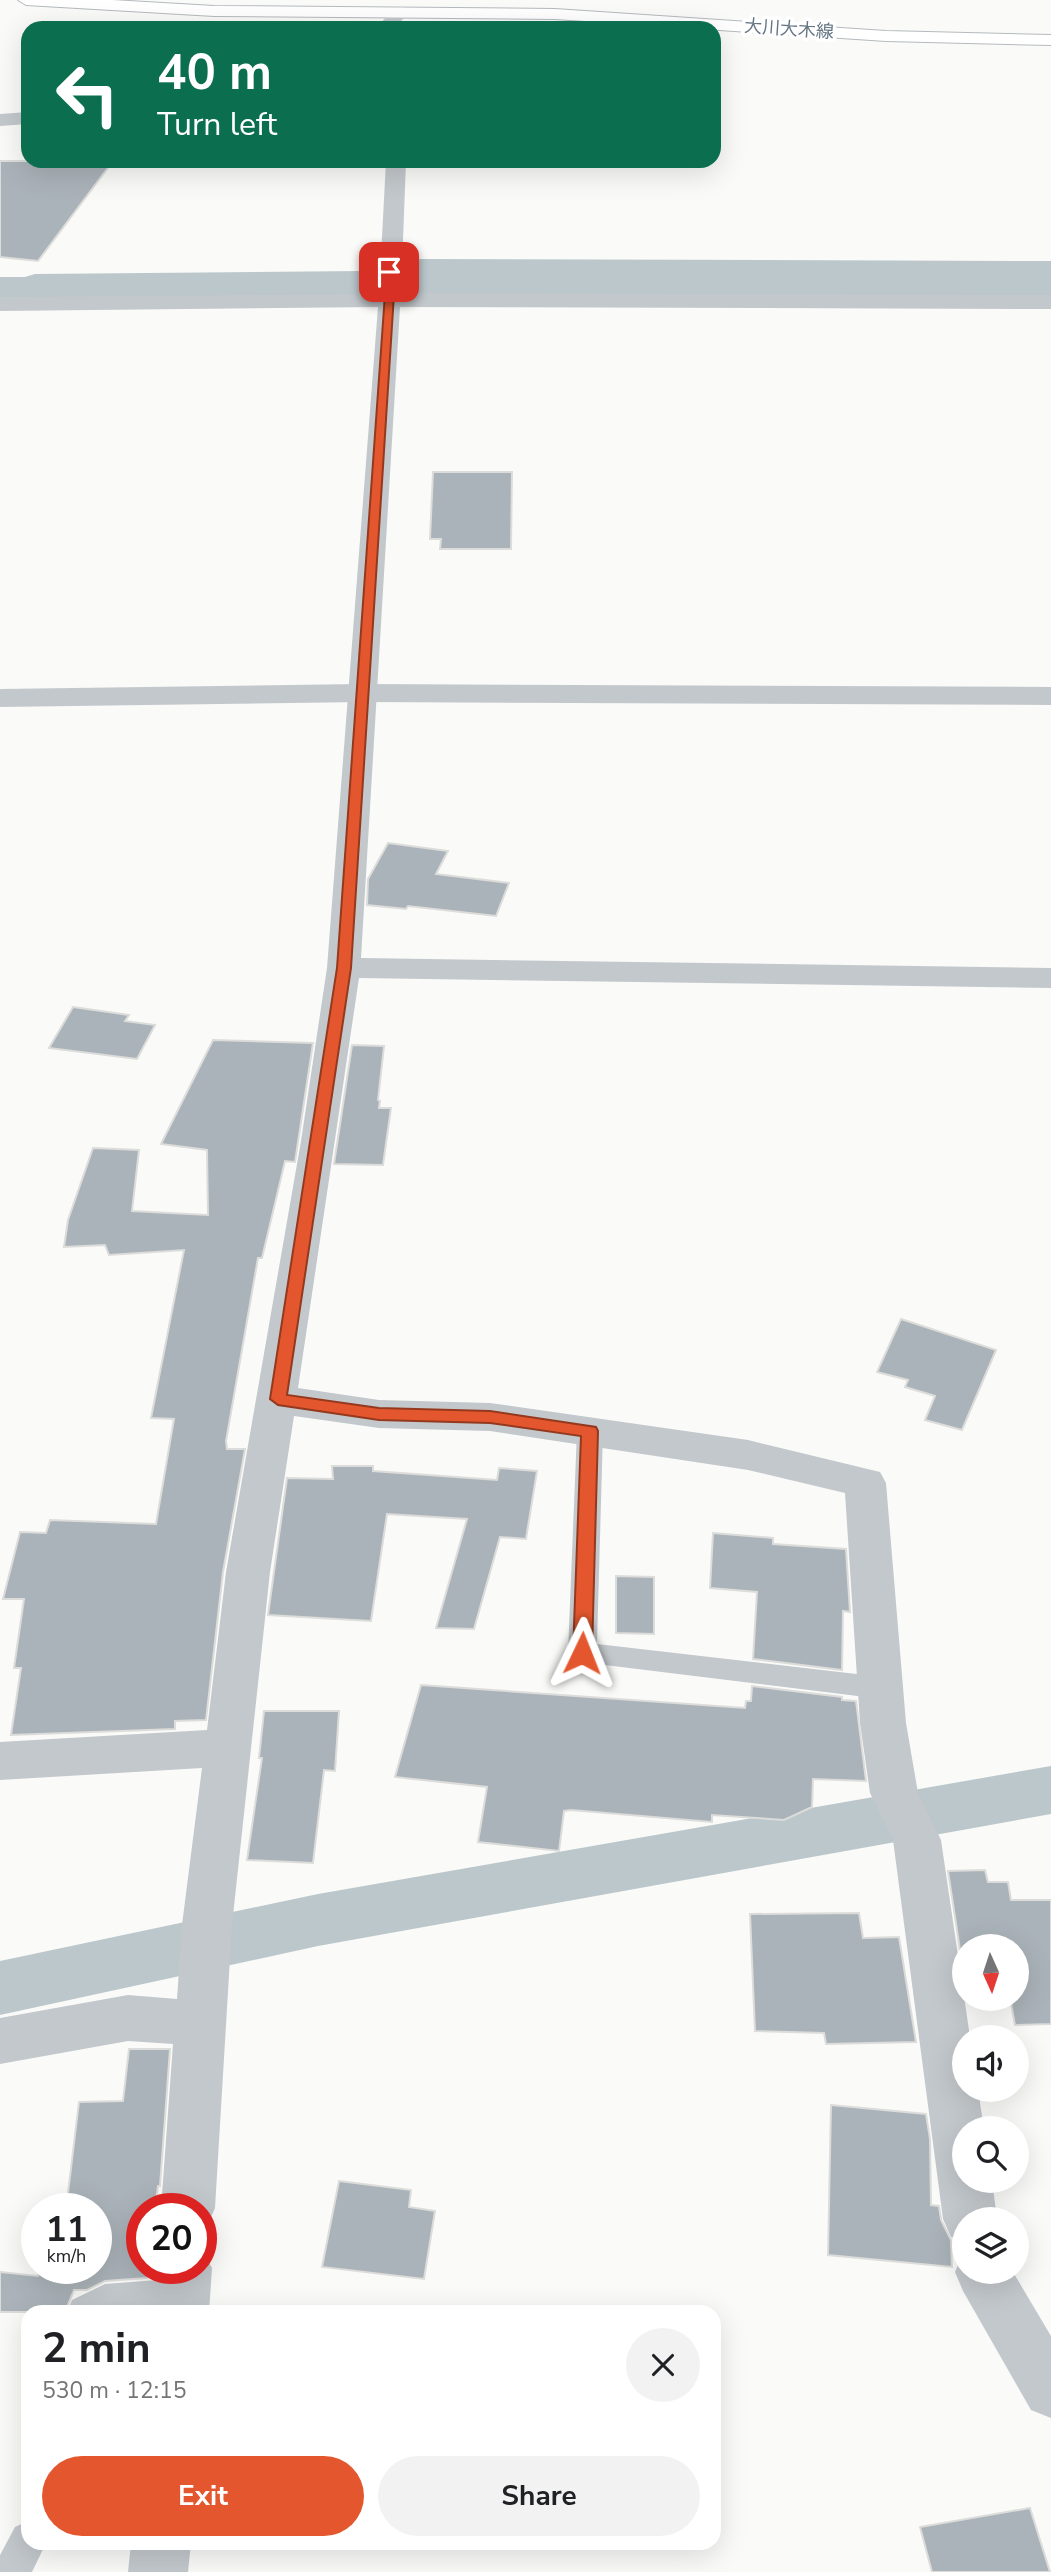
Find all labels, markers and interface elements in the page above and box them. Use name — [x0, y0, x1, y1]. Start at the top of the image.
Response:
street label: 大川大木線 — [743, 14, 835, 44]
text: 40 m — [157, 39, 272, 106]
icon: left — [42, 49, 133, 140]
text: Turn left — [157, 103, 277, 146]
pin — [359, 242, 419, 302]
icon: arrive — [370, 253, 408, 291]
position arrow — [545, 1616, 619, 1690]
north arrow — [952, 1934, 1029, 2011]
map controls — [952, 1934, 1029, 2284]
button: sound — [952, 2025, 1029, 2102]
button: search — [952, 2116, 1029, 2193]
speed limit sign: 20 — [126, 2193, 217, 2284]
text: 11 — [45, 2206, 88, 2253]
button: layers — [952, 2207, 1029, 2284]
text: km/h — [47, 2244, 86, 2268]
text: 2 min — [42, 2320, 151, 2377]
button: close — [626, 2328, 700, 2402]
text: 530 m · 12:15 — [42, 2375, 187, 2406]
button: Exit — [42, 2456, 364, 2536]
button: Share — [378, 2456, 700, 2536]

